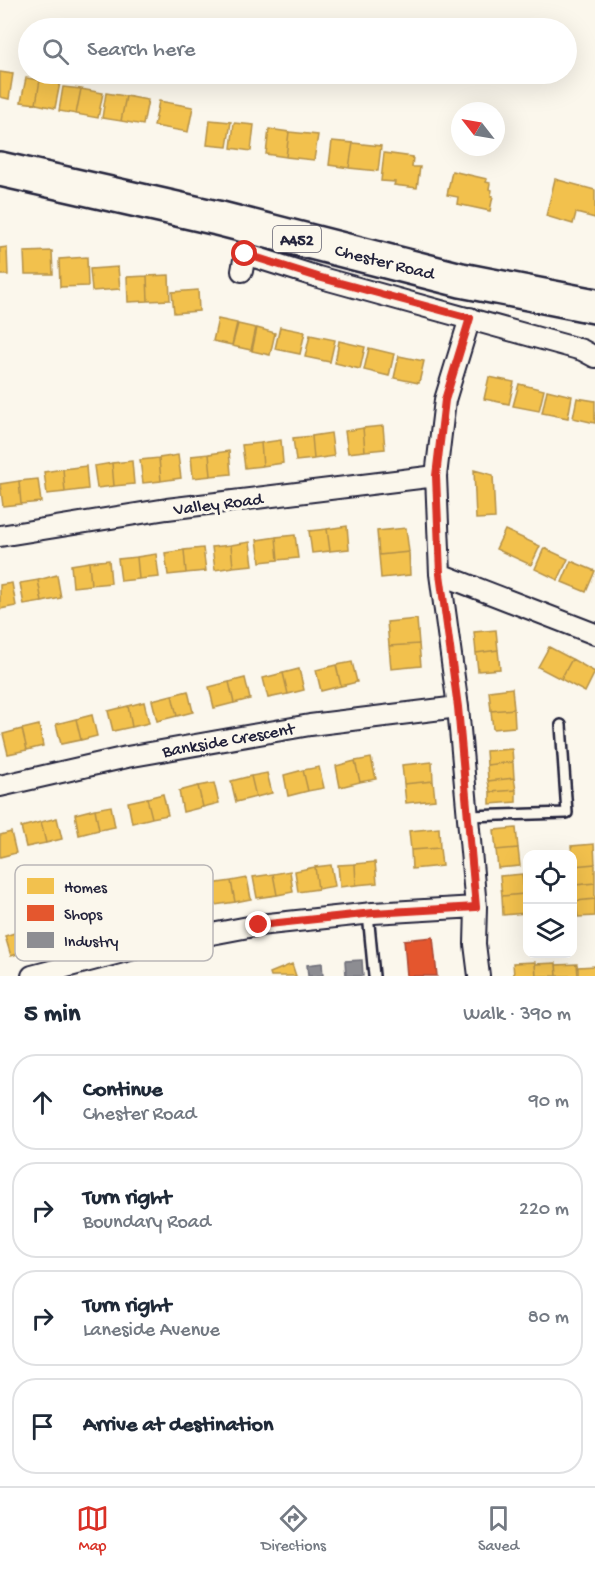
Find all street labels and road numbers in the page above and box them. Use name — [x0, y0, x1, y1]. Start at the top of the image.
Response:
road number: A452 — [273, 226, 321, 252]
street label: Chester Road — [332, 241, 438, 286]
street label: Valley Road — [172, 489, 266, 521]
street label: Bankside Crescent — [160, 719, 298, 764]

